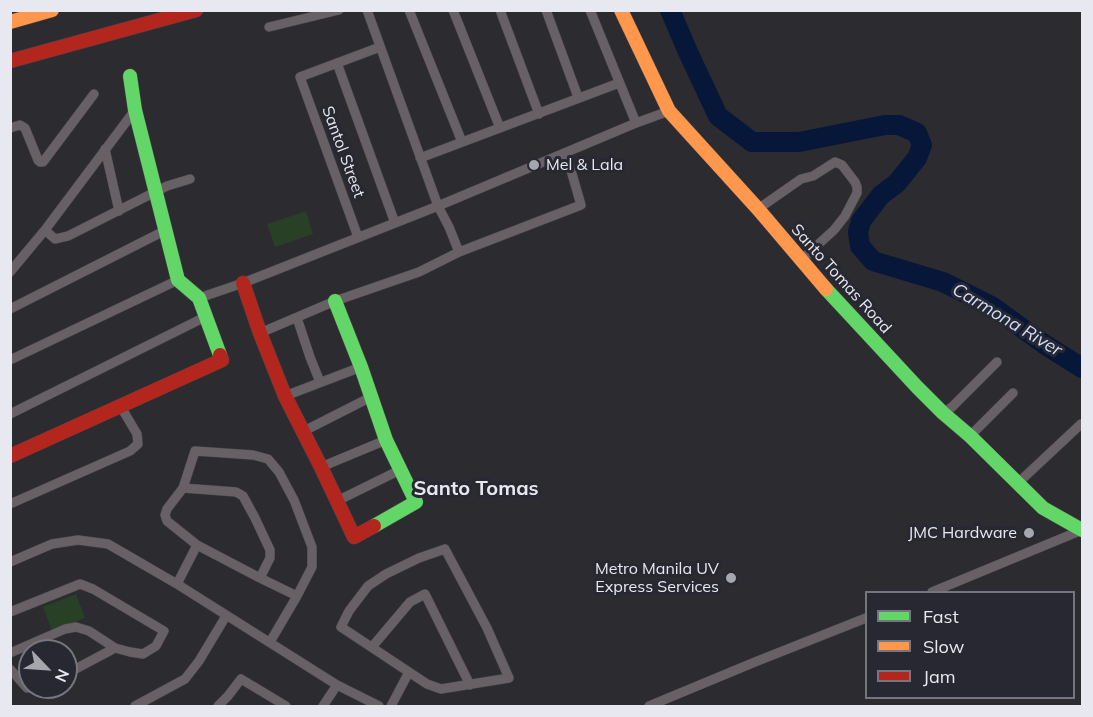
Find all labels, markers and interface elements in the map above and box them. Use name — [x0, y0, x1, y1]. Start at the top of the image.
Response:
street label: Santol Street — [318, 104, 368, 200]
place label: Mel & Lala — [546, 155, 623, 175]
marker: Mel & Lala — [527, 158, 541, 172]
street label: Santo Tomas Road — [787, 220, 895, 338]
water label: Carmona River — [948, 279, 1066, 361]
district label: Santo Tomas — [413, 477, 539, 501]
place label: JMC Hardware — [908, 523, 1017, 543]
marker: JMC Hardware — [1022, 526, 1036, 540]
place label: Metro Manila UV Express Services — [595, 559, 719, 597]
marker: Metro Manila UV Express Services — [724, 571, 738, 585]
legend — [865, 591, 1075, 699]
text: Fast — [923, 605, 959, 628]
text: Slow — [923, 635, 964, 658]
north arrow — [18, 639, 78, 699]
text: Jam — [923, 665, 956, 688]
text: N — [51, 666, 74, 685]

